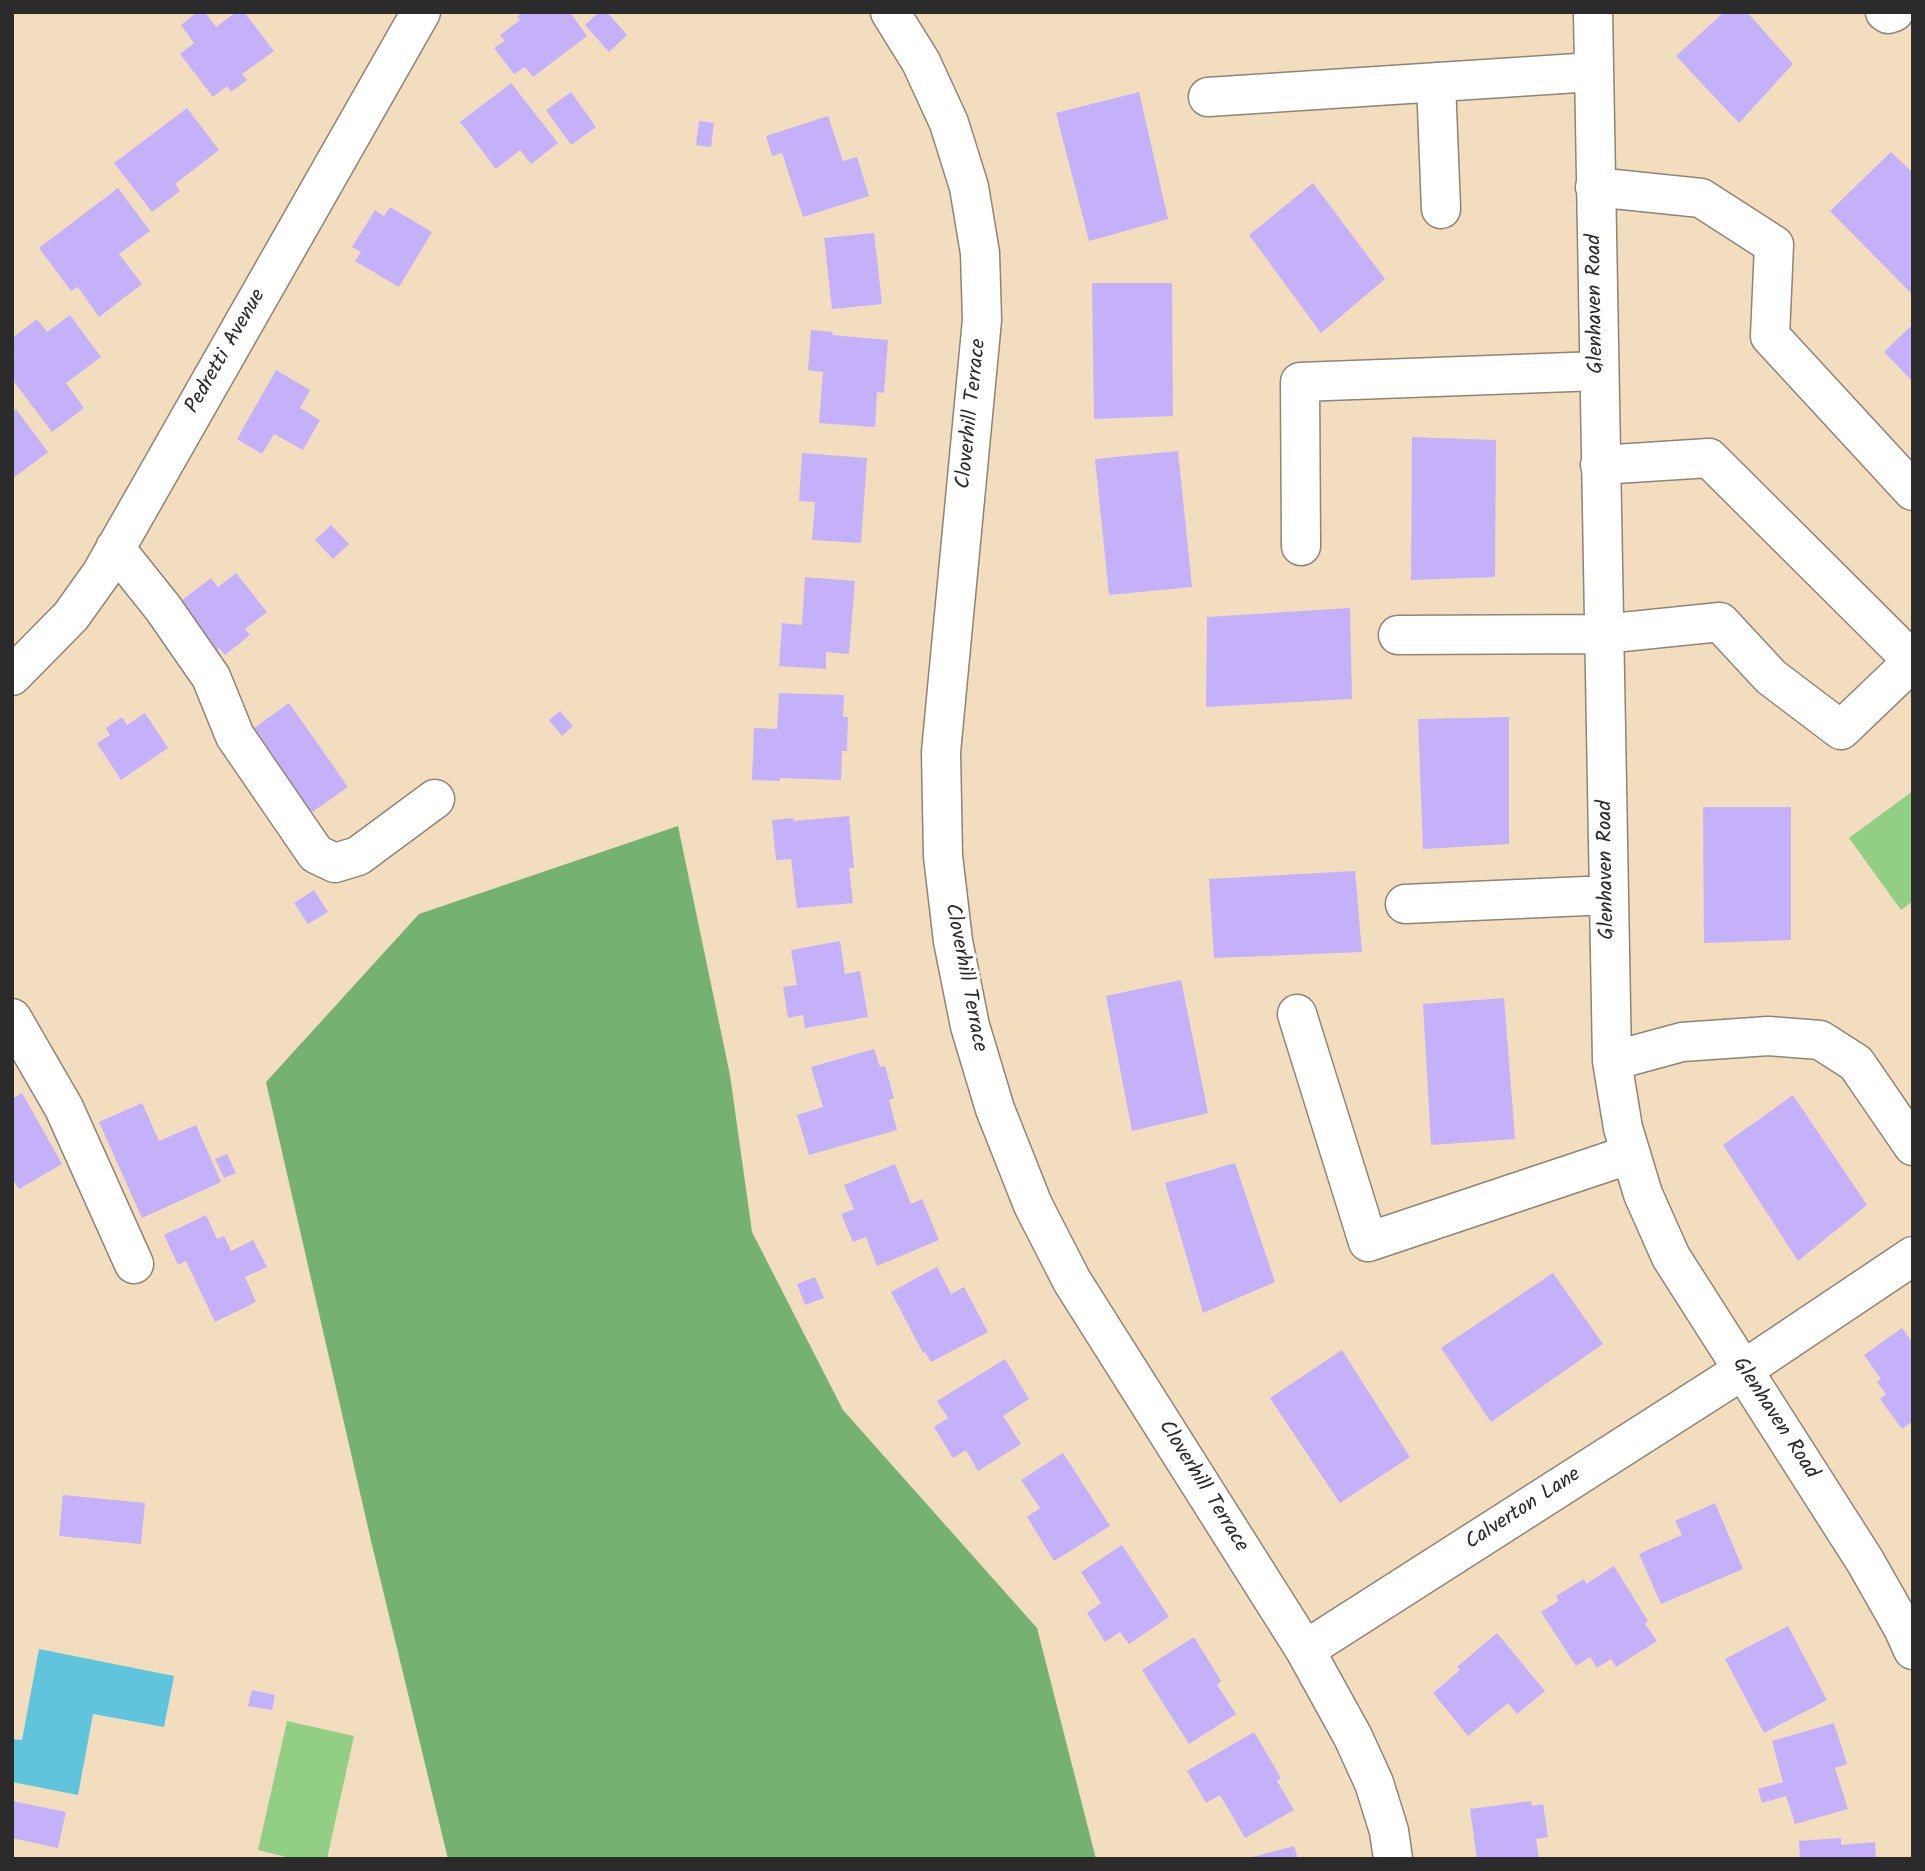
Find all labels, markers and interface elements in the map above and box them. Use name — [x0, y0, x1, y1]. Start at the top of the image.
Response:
street label: Glenhaven Road — [1583, 234, 1611, 374]
street label: Pedretti Avenue — [181, 285, 273, 419]
street label: Cloverhill Terrace — [953, 338, 993, 490]
street label: Glenhaven Road — [1594, 800, 1622, 940]
street label: Cloverhill Terrace — [937, 902, 991, 1054]
street label: Glenhaven Road — [1725, 1354, 1823, 1484]
street label: Cloverhill Terrace — [1151, 1416, 1253, 1558]
street label: Calverton Lane — [1462, 1463, 1586, 1557]

